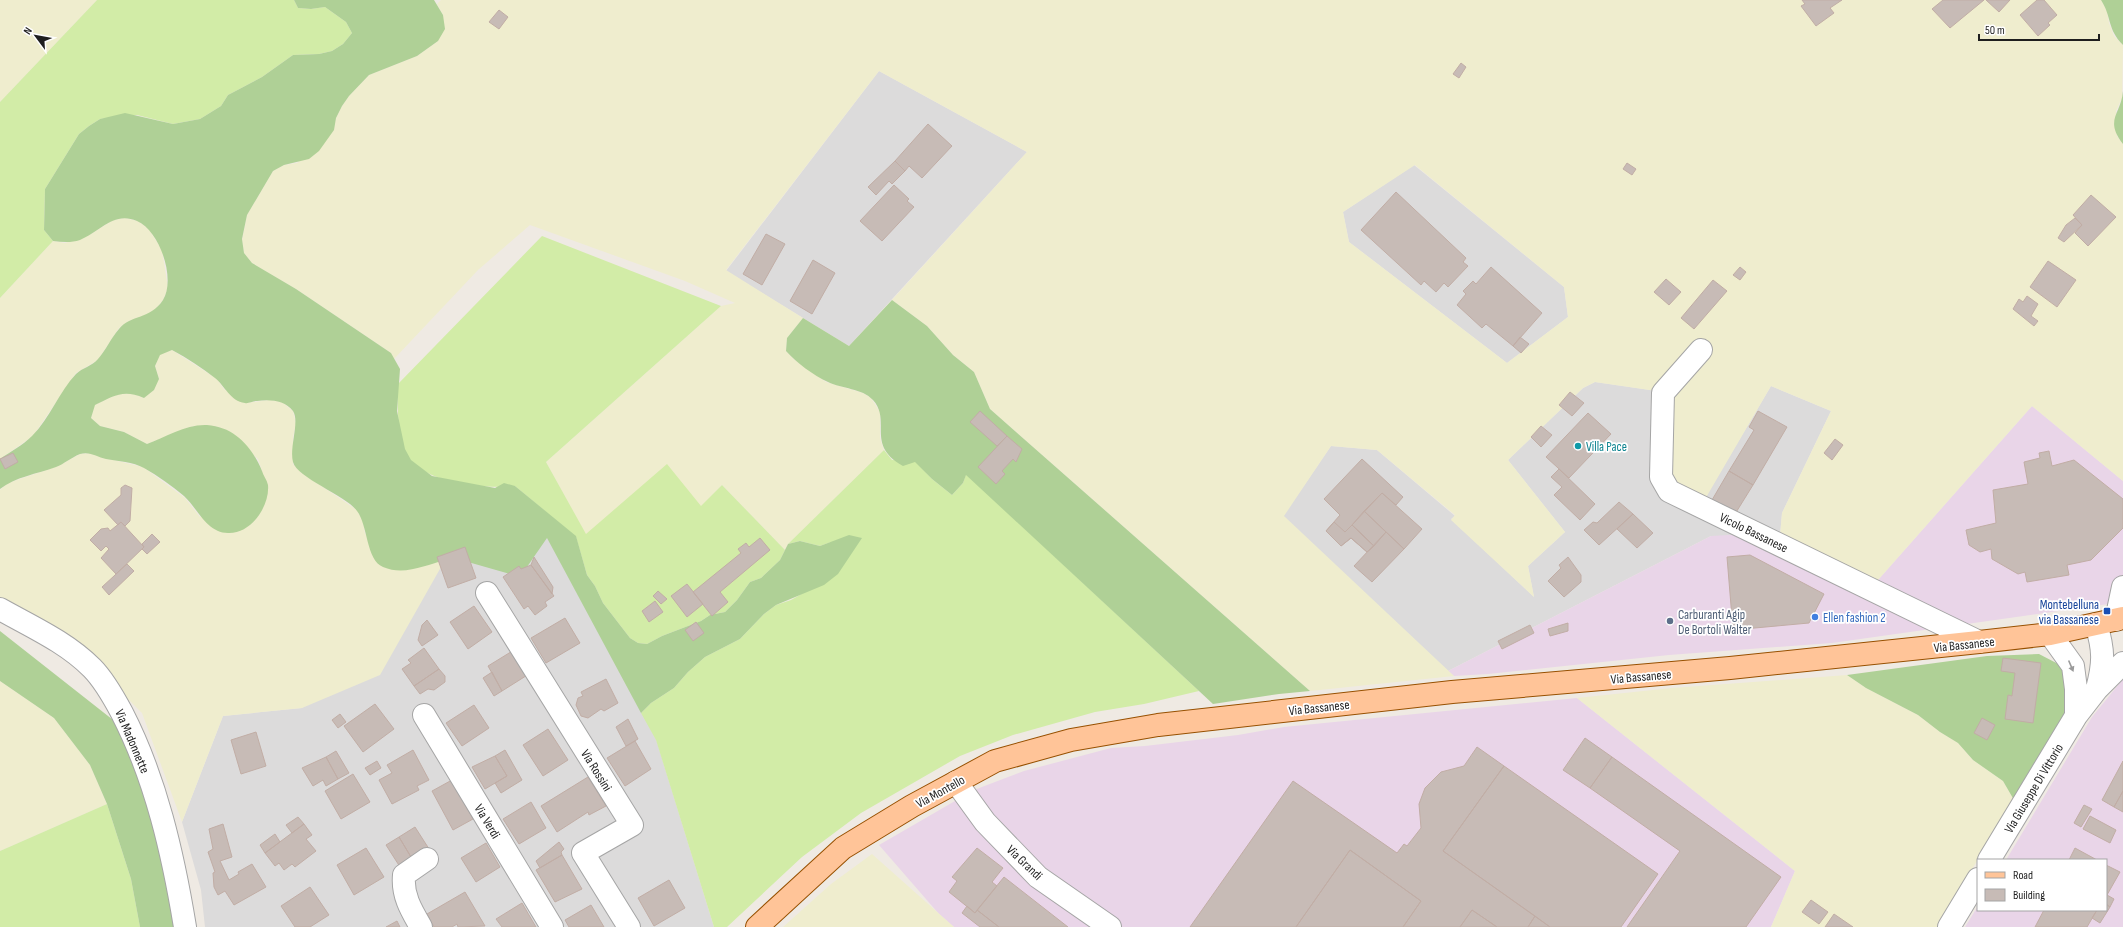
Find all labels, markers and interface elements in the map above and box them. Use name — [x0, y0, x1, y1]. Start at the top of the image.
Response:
north arrow — [16, 16, 56, 56]
scale bar — [1979, 16, 2099, 42]
text: 50 m — [1985, 23, 2005, 38]
text: N — [21, 25, 35, 37]
place label: Villa Pace — [1586, 439, 1627, 455]
marker: Villa Pace — [1573, 441, 1583, 451]
street label: Vicolo Bassanese — [1717, 509, 1790, 556]
place label: Montebelluna via Bassanese — [2039, 597, 2099, 628]
marker: Montebelluna via Bassanese — [2102, 606, 2112, 616]
place label: Carburanti Agip De Bortoli Walter — [1678, 607, 1752, 638]
place label: Ellen fashion 2 — [1823, 610, 1886, 626]
marker: Ellen fashion 2 — [1810, 612, 1820, 622]
marker: Carburanti Agip De Bortoli Walter — [1665, 616, 1675, 626]
street label: Via Bassanese — [1933, 634, 1995, 656]
one-way arrow — [2068, 660, 2074, 672]
street label: Via Bassanese — [1610, 666, 1672, 688]
street label: Via Bassanese — [1288, 697, 1350, 719]
street label: Via Madonnette — [111, 707, 153, 776]
street label: Via Giuseppe Di Vittorio — [2001, 741, 2067, 836]
street label: Via Rossini — [577, 747, 615, 794]
street label: Via Montello — [913, 772, 968, 812]
street label: Via Verdi — [471, 801, 504, 842]
street label: Via Grandi — [1003, 842, 1046, 884]
legend — [1977, 859, 2107, 911]
text: Road — [2013, 868, 2033, 883]
text: Building — [2013, 888, 2045, 903]

